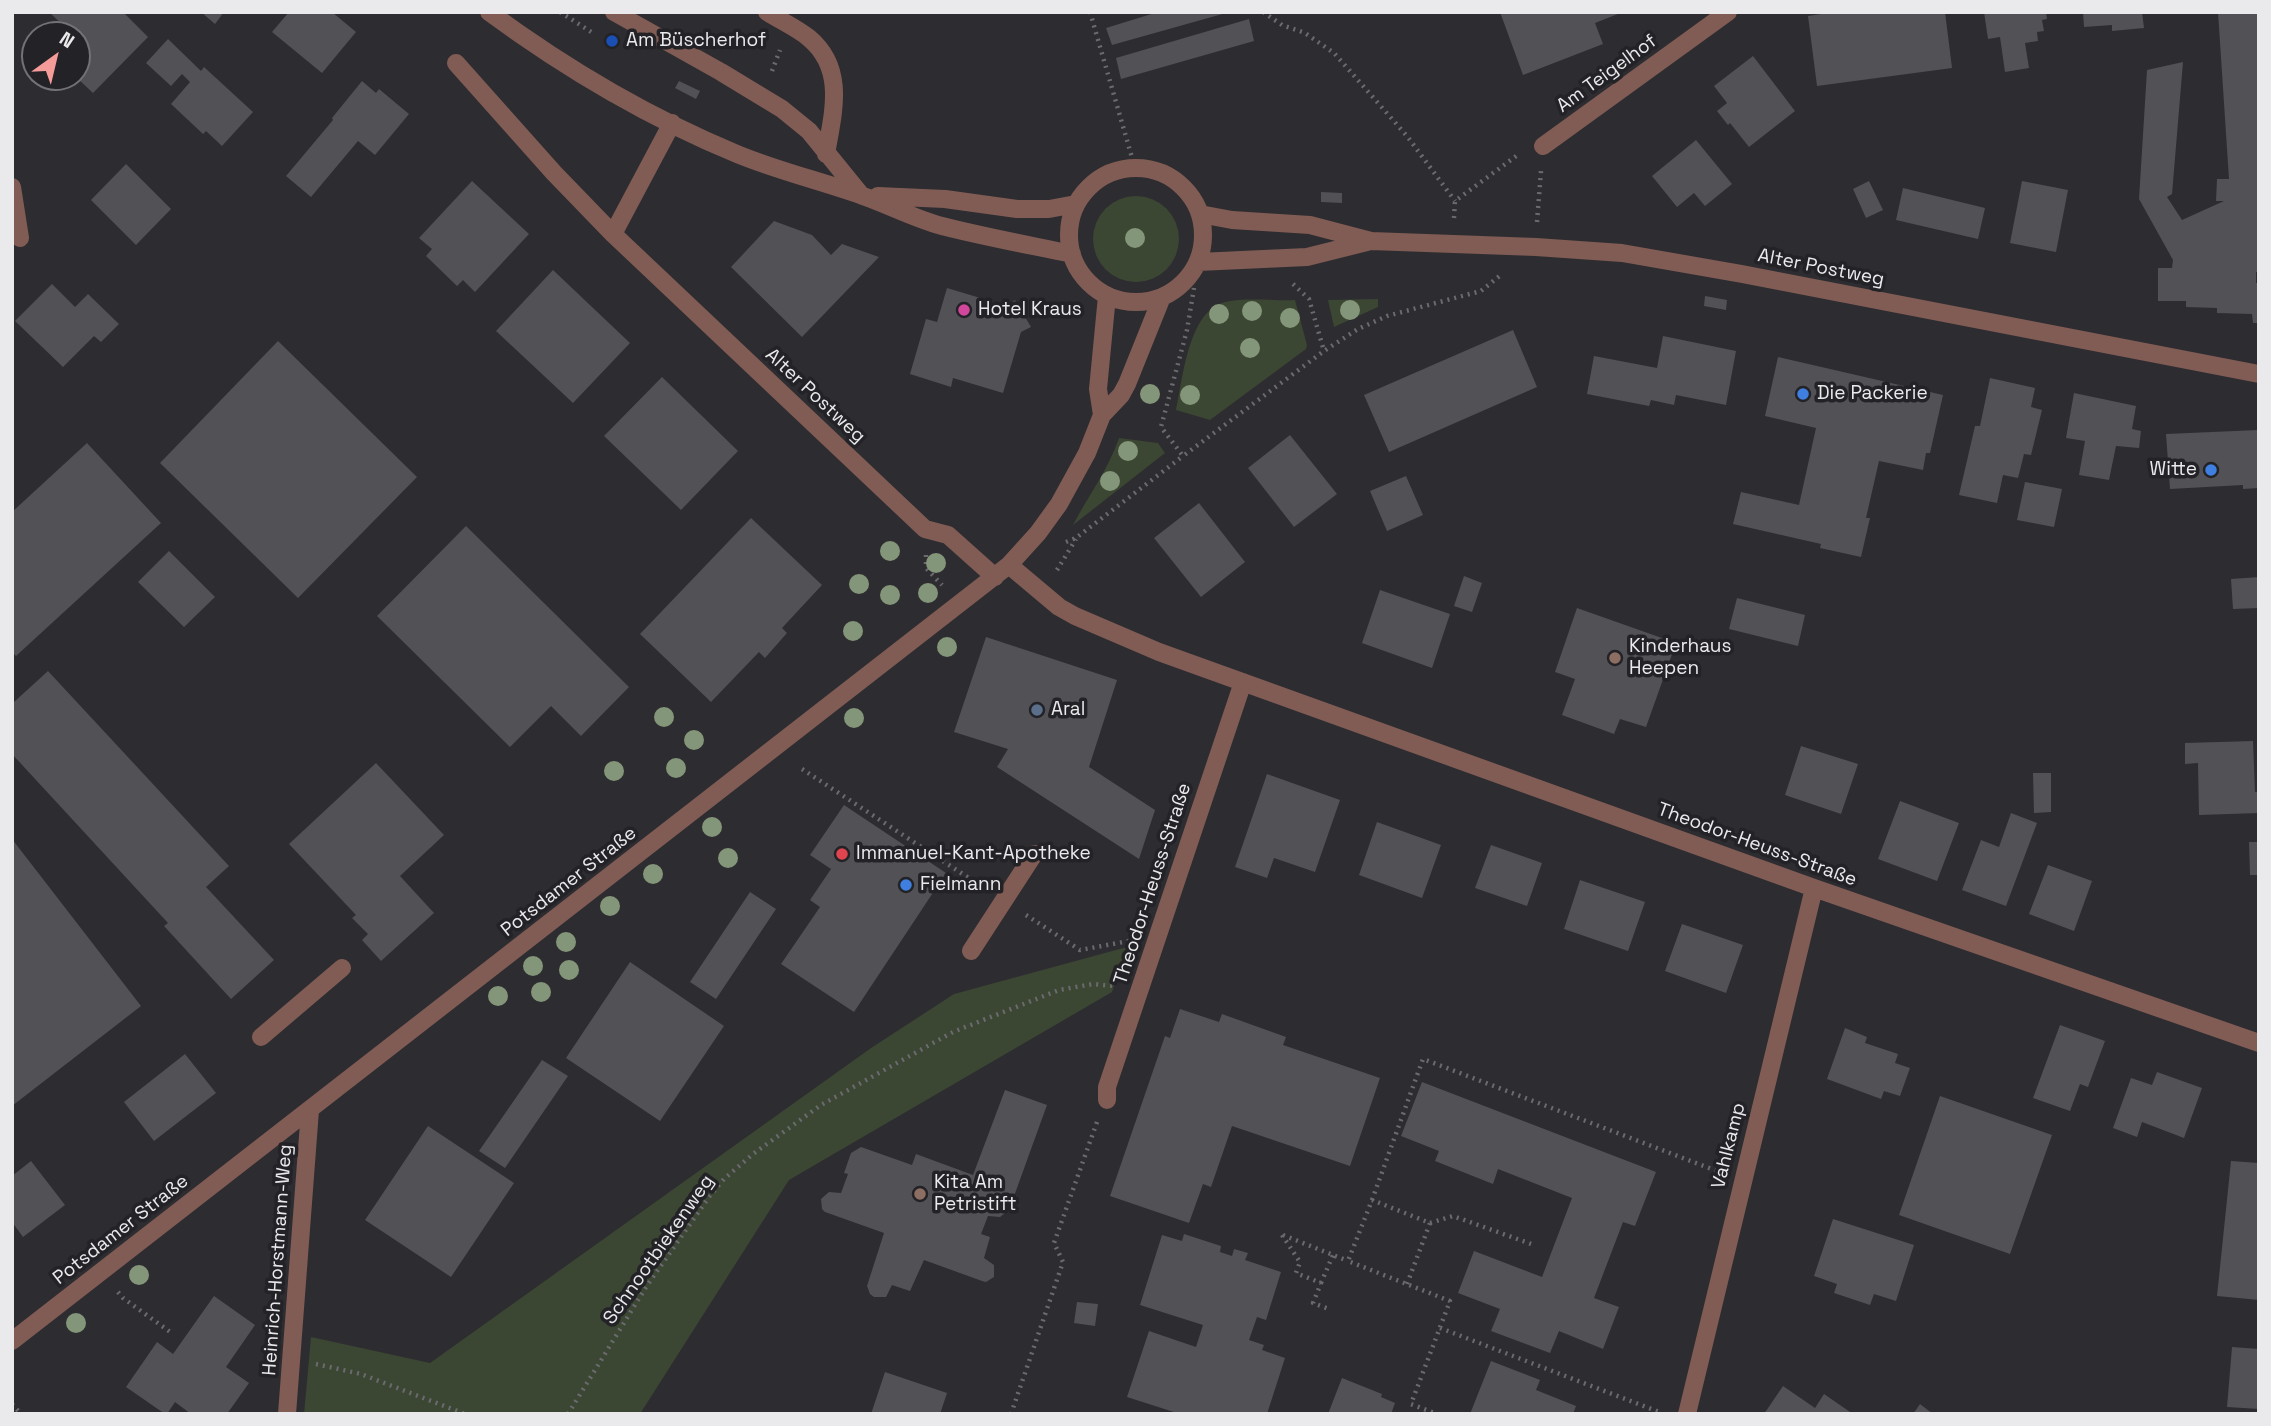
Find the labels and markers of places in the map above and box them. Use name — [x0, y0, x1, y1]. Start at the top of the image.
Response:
place label: Am Büscherhof — [626, 30, 766, 52]
marker: Am Büscherhof — [604, 33, 620, 49]
place label: Hotel Kraus — [978, 299, 1082, 321]
marker: Hotel Kraus — [956, 302, 972, 318]
place label: Die Packerie — [1817, 383, 1928, 405]
marker: Die Packerie — [1795, 386, 1811, 402]
place label: Witte — [2150, 459, 2197, 481]
marker: Witte — [2203, 462, 2219, 478]
place label: Kinderhaus Heepen — [1629, 636, 1732, 680]
marker: Kinderhaus Heepen — [1607, 650, 1623, 666]
place label: Aral — [1051, 699, 1085, 721]
marker: Aral — [1029, 702, 1045, 718]
place label: Immanuel-Kant-Apotheke — [856, 843, 1091, 865]
marker: Immanuel-Kant-Apotheke — [834, 846, 850, 862]
place label: Fielmann — [920, 874, 1001, 896]
marker: Fielmann — [898, 877, 914, 893]
place label: Kita Am Petristift — [934, 1172, 1017, 1216]
marker: Kita Am Petristift — [912, 1186, 928, 1202]

